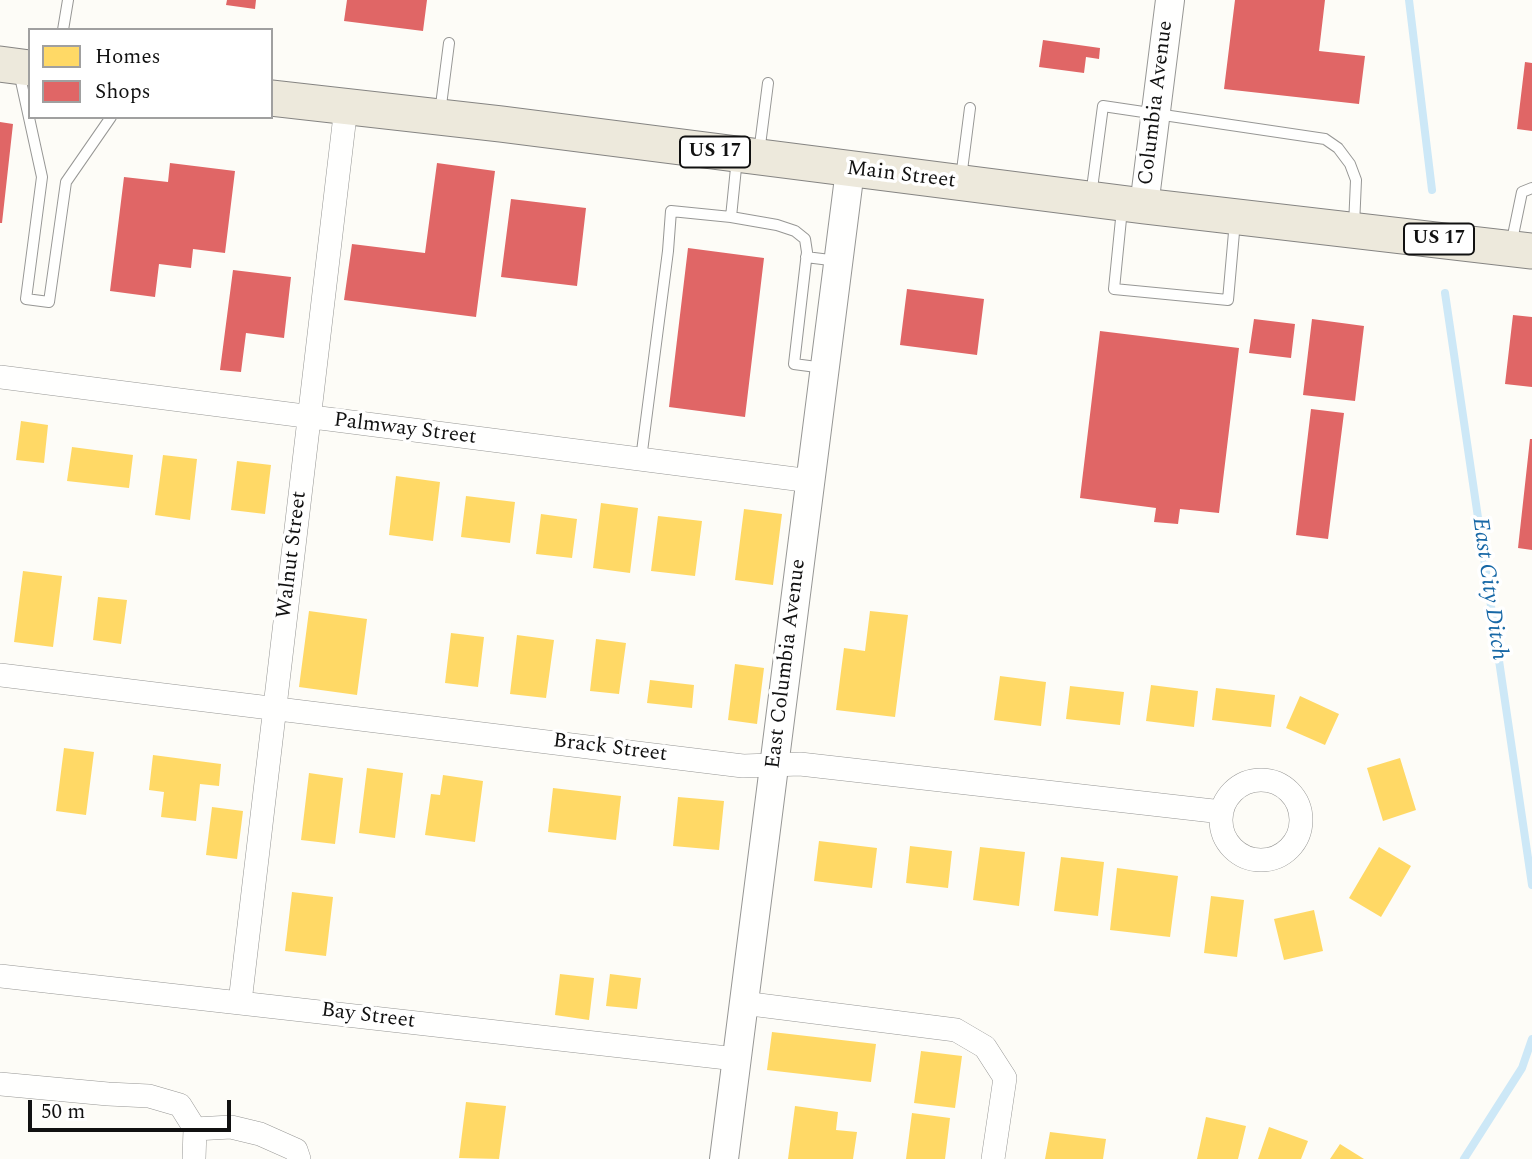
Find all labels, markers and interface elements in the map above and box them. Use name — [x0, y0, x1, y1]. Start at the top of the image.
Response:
street label: Columbia Avenue — [1134, 19, 1180, 187]
legend — [28, 28, 273, 119]
text: Homes — [95, 41, 161, 73]
text: Shops — [95, 76, 151, 108]
road number: US 17 — [680, 136, 750, 168]
street label: Main Street — [845, 157, 957, 195]
road number: US 17 — [1404, 224, 1474, 255]
street label: Palmway Street — [332, 409, 478, 451]
street label: Walnut Street — [273, 490, 313, 620]
water label: East City Ditch — [1464, 516, 1512, 662]
street label: East Columbia Avenue — [762, 558, 812, 770]
street label: Brack Street — [552, 730, 668, 768]
street label: Bay Street — [320, 999, 416, 1035]
scale bar — [32, 1086, 234, 1130]
text: 50 m — [41, 1096, 85, 1128]

